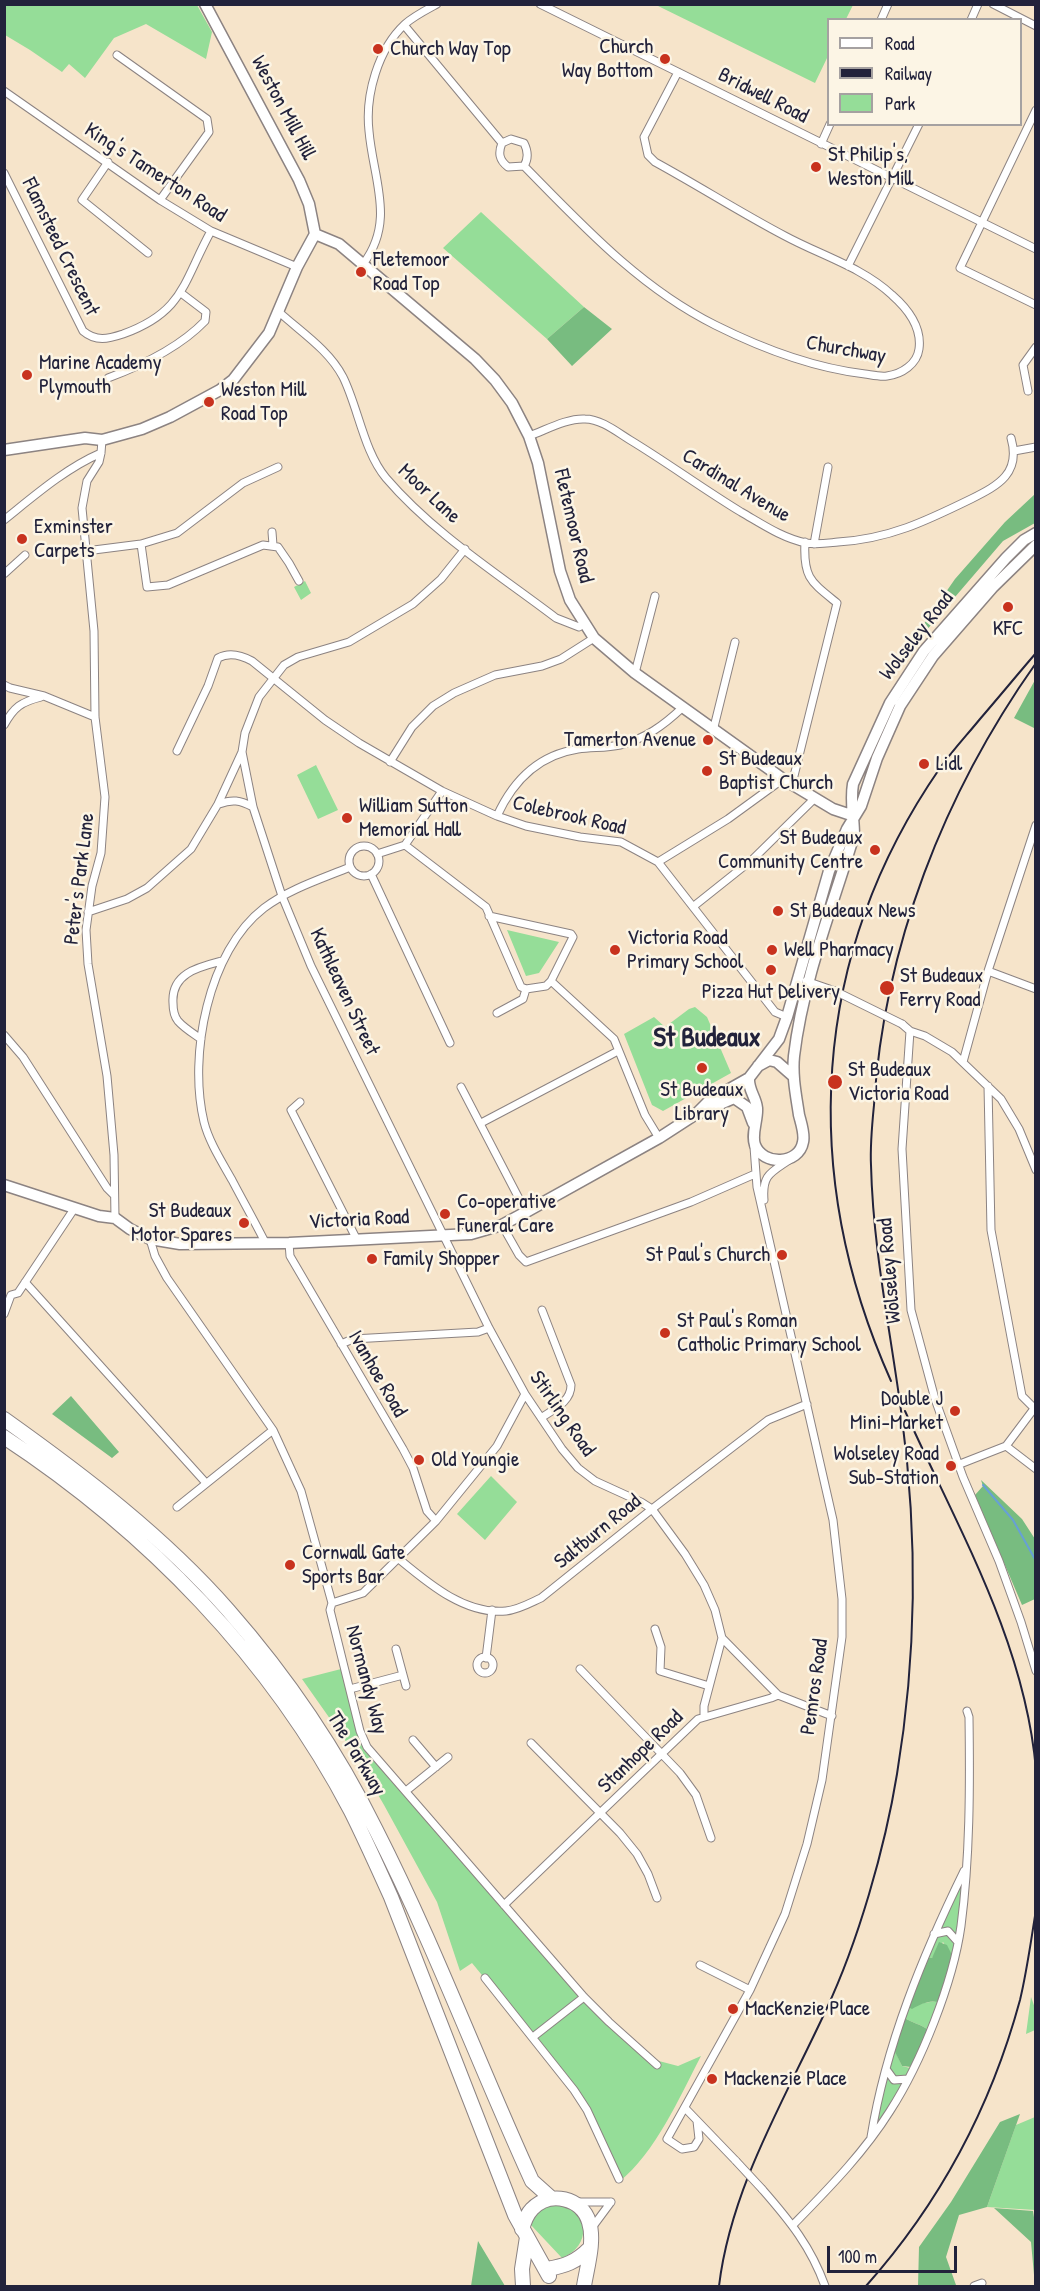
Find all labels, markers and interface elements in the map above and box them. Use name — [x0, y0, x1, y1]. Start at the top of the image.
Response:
legend — [827, 18, 1022, 126]
text: Road — [885, 31, 915, 56]
place label: Church Way Bottom — [562, 34, 653, 84]
place label: Church Way Top — [390, 36, 511, 62]
marker: Church Way Top — [371, 42, 385, 56]
street label: Weston Mill Hill — [245, 52, 321, 164]
marker: Church Way Bottom — [658, 52, 672, 66]
text: Railway — [885, 61, 932, 86]
street label: Bridwell Road — [714, 63, 812, 129]
text: Park — [885, 91, 915, 116]
street label: King's Tamerton Road — [79, 118, 231, 228]
place label: St Philip's, Weston Mill — [828, 142, 914, 192]
marker: St Philip's, Weston Mill — [809, 160, 823, 174]
street label: Flamsteed Crescent — [16, 174, 104, 320]
place label: Fletemoor Road Top — [373, 247, 450, 297]
marker: Fletemoor Road Top — [354, 265, 368, 279]
street label: Churchway — [804, 331, 888, 369]
place label: Marine Academy Plymouth — [39, 350, 162, 400]
marker: Marine Academy Plymouth — [20, 368, 34, 382]
place label: Weston Mill Road Top — [221, 377, 307, 427]
marker: Weston Mill Road Top — [202, 395, 216, 409]
street label: Cardinal Avenue — [677, 444, 795, 528]
street label: Moor Lane — [393, 459, 465, 529]
street label: Fletemoor Road — [548, 467, 598, 585]
place label: Exminster Carpets — [34, 514, 113, 564]
marker: Exminster Carpets — [15, 532, 29, 546]
street label: Wolseley Road — [875, 587, 959, 685]
marker: KFC — [1001, 600, 1015, 614]
place label: KFC — [993, 616, 1023, 642]
place label: Tamerton Avenue — [564, 727, 696, 753]
marker: Tamerton Avenue — [701, 733, 715, 747]
place label: St Budeaux Baptist Church — [719, 746, 833, 796]
place label: Lidl — [936, 751, 962, 777]
marker: Lidl — [917, 757, 931, 771]
marker: St Budeaux Baptist Church — [700, 764, 714, 778]
street label: Colebrook Road — [510, 791, 628, 841]
place label: William Sutton Memorial Hall — [359, 793, 468, 843]
marker: William Sutton Memorial Hall — [340, 811, 354, 825]
street label: Peter's Park Lane — [59, 812, 101, 946]
place label: St Budeaux Community Centre — [718, 825, 863, 875]
marker: St Budeaux Community Centre — [868, 843, 882, 857]
place label: St Budeaux News — [790, 898, 915, 924]
marker: St Budeaux News — [771, 904, 785, 918]
street label: Kathleaven Street — [304, 924, 384, 1060]
place label: Victoria Road Primary School — [627, 925, 743, 975]
place label: Well Pharmacy — [784, 937, 894, 963]
marker: Victoria Road Primary School — [608, 943, 622, 957]
marker: Well Pharmacy — [765, 943, 779, 957]
marker: Pizza Hut Delivery — [764, 963, 778, 977]
place label: St Budeaux Ferry Road — [900, 963, 983, 1013]
place label: Pizza Hut Delivery — [702, 979, 840, 1005]
marker: St Budeaux Ferry Road — [878, 979, 896, 997]
district label: St Budeaux — [653, 1023, 761, 1055]
place label: St Budeaux Victoria Road — [848, 1057, 949, 1107]
marker: St Budeaux Library — [695, 1061, 709, 1075]
marker: St Budeaux Victoria Road — [826, 1073, 844, 1091]
place label: St Budeaux Library — [660, 1077, 744, 1127]
place label: Co-operative Funeral Care — [457, 1189, 556, 1239]
place label: St Budeaux Motor Spares — [131, 1198, 232, 1248]
street label: Victoria Road — [308, 1205, 410, 1235]
marker: Co-operative Funeral Care — [438, 1207, 452, 1221]
marker: St Budeaux Motor Spares — [237, 1216, 251, 1230]
street label: Wolseley Road — [873, 1217, 907, 1325]
place label: St Paul's Church — [646, 1242, 770, 1268]
place label: Family Shopper — [384, 1246, 500, 1272]
marker: St Paul's Church — [775, 1248, 789, 1262]
marker: Family Shopper — [365, 1252, 379, 1266]
place label: St Paul's Roman Catholic Primary School — [677, 1308, 861, 1358]
street label: Ivanhoe Road — [342, 1326, 412, 1422]
marker: St Paul's Roman Catholic Primary School — [658, 1326, 672, 1340]
street label: Stirling Road — [524, 1367, 600, 1461]
place label: Double J Mini-Market — [850, 1386, 943, 1436]
marker: Double J Mini-Market — [948, 1404, 962, 1418]
place label: Wolseley Road Sub-Station — [833, 1441, 939, 1491]
place label: Old Youngie — [431, 1447, 519, 1473]
marker: Old Youngie — [412, 1453, 426, 1467]
marker: Wolseley Road Sub-Station — [944, 1459, 958, 1473]
street label: Saltburn Road — [549, 1489, 647, 1575]
place label: Cornwall Gate Sports Bar — [302, 1540, 405, 1590]
marker: Cornwall Gate Sports Bar — [283, 1558, 297, 1572]
street label: Normandy Way — [339, 1623, 393, 1737]
street label: Pemros Road — [796, 1637, 834, 1737]
street label: Stanhope Road — [593, 1705, 689, 1799]
street label: The Parkway — [321, 1707, 391, 1801]
place label: MacKenzie Place — [745, 1996, 870, 2022]
marker: MacKenzie Place — [726, 2002, 740, 2016]
place label: Mackenzie Place — [724, 2066, 847, 2092]
marker: Mackenzie Place — [705, 2072, 719, 2086]
scale bar — [830, 2234, 960, 2272]
text: 100 m — [838, 2244, 877, 2269]

